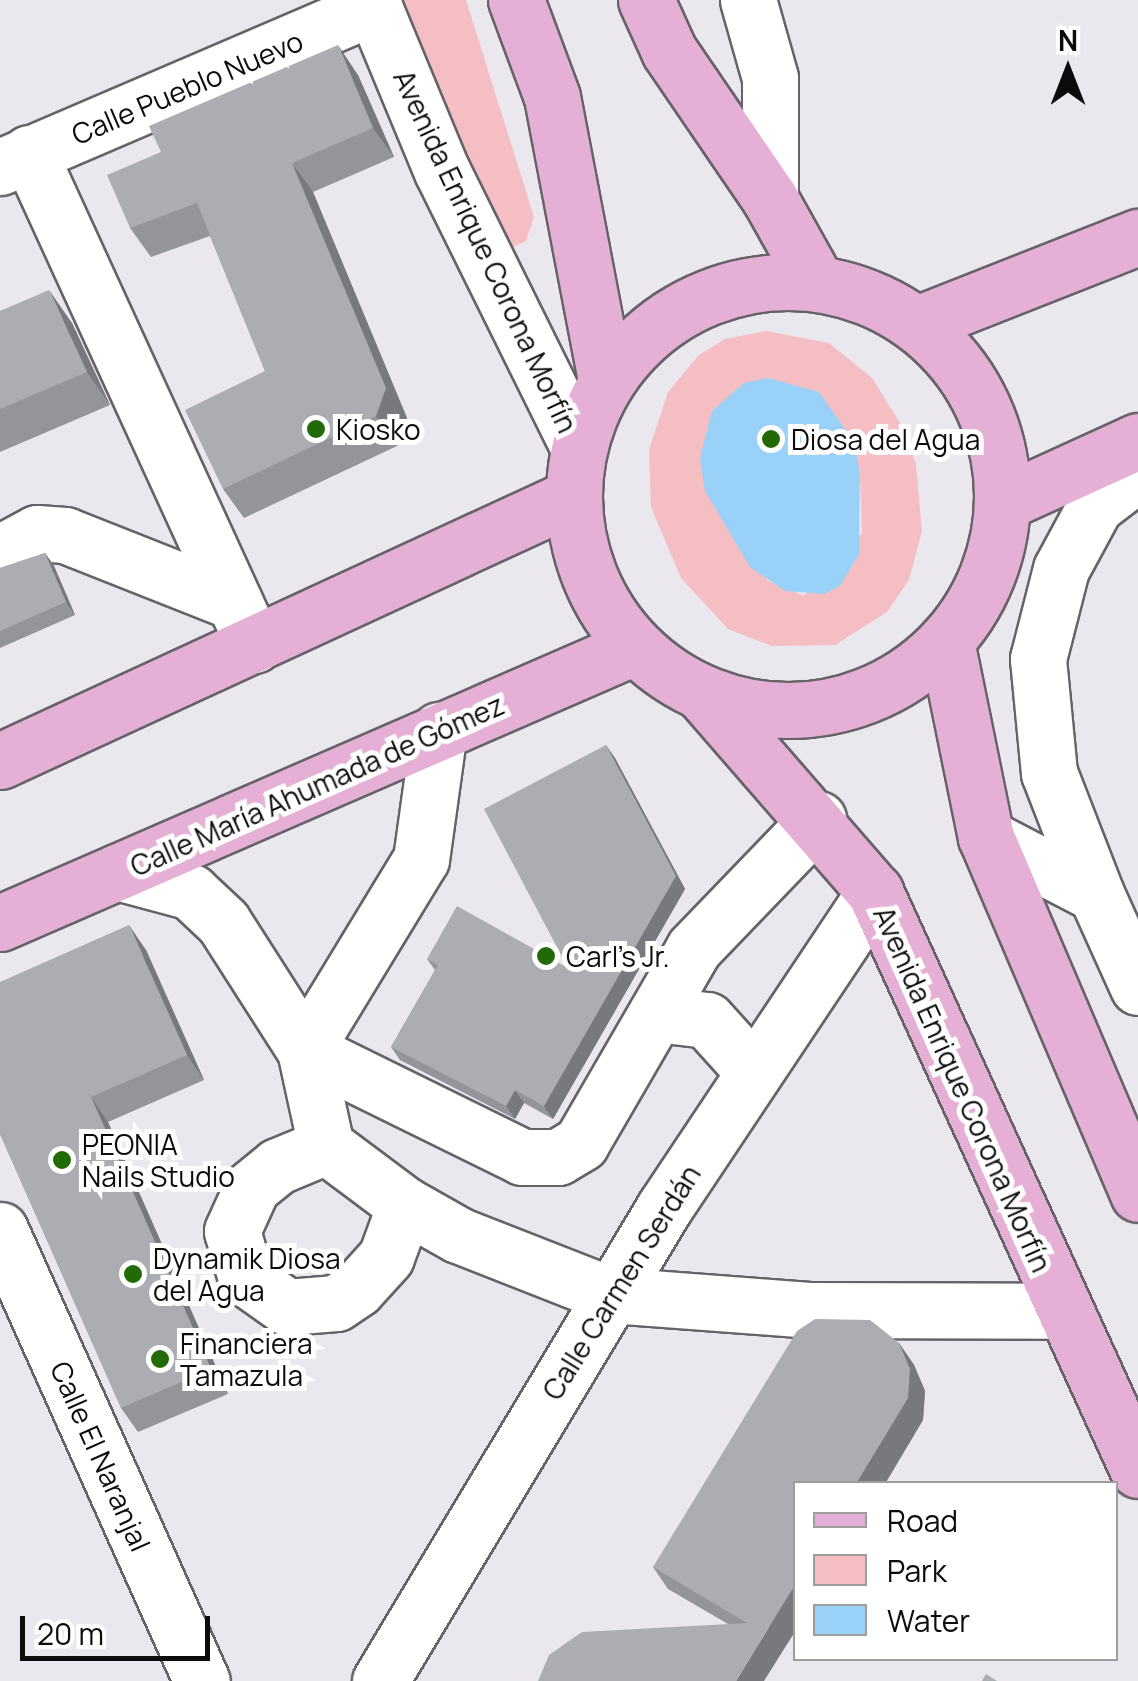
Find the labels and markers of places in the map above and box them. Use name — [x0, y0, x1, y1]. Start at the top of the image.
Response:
place label: Kiosko — [336, 412, 420, 446]
marker: Kiosko — [305, 418, 327, 440]
place label: Diosa del Agua — [791, 422, 980, 456]
marker: Diosa del Agua — [760, 428, 782, 450]
place label: Carl's Jr. — [566, 939, 669, 973]
marker: Carl's Jr. — [535, 945, 557, 967]
place label: PEONIA Nails Studio — [82, 1127, 235, 1193]
marker: PEONIA Nails Studio — [51, 1149, 73, 1171]
place label: Dynamik Diosa del Agua — [153, 1241, 341, 1307]
marker: Dynamik Diosa del Agua — [122, 1263, 144, 1285]
place label: Financiera Tamazula — [180, 1326, 312, 1392]
marker: Financiera Tamazula — [149, 1348, 171, 1370]

